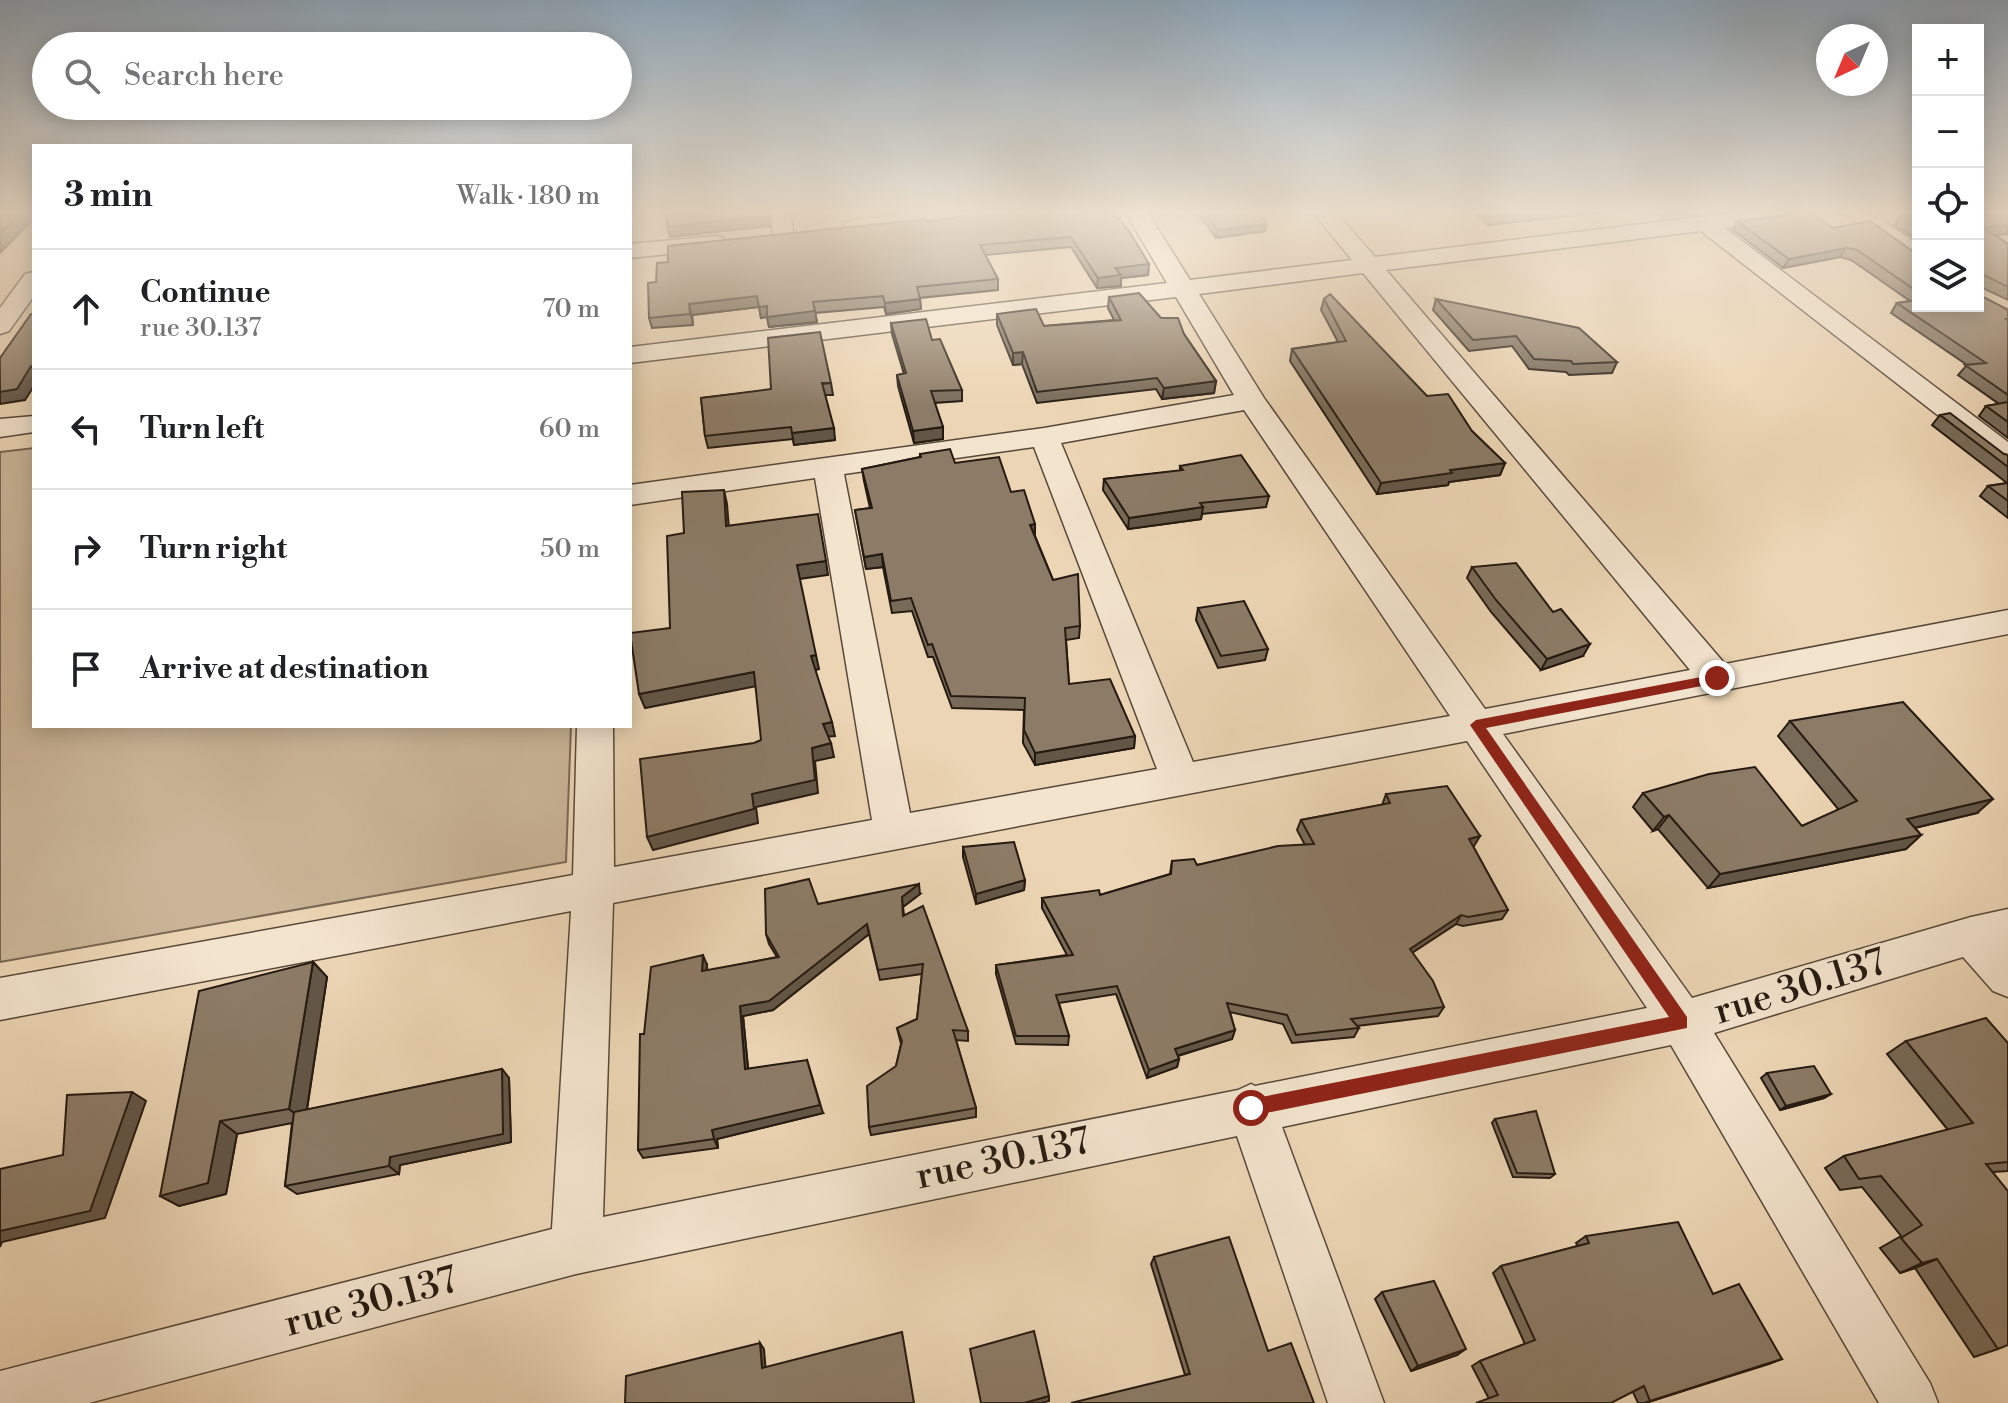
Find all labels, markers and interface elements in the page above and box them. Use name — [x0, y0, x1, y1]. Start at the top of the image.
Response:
north arrow — [1816, 24, 1888, 96]
map controls — [1912, 24, 1984, 312]
button: + — [1912, 24, 1984, 96]
search box — [32, 32, 632, 120]
icon: search — [60, 54, 104, 98]
text: Search here — [124, 57, 284, 95]
button: − — [1912, 96, 1984, 168]
button: locate — [1912, 168, 1984, 240]
text: 3 min — [64, 175, 153, 217]
text: Walk · 180 m — [457, 180, 600, 212]
button: layers — [1912, 240, 1984, 312]
text: Continue — [140, 274, 271, 312]
icon: ahead — [64, 287, 108, 331]
text: 70 m — [542, 293, 600, 325]
text: rue 30.137 — [140, 312, 261, 344]
icon: left — [64, 407, 108, 451]
text: Turn left — [140, 410, 264, 448]
text: 60 m — [539, 413, 600, 445]
icon: right — [64, 527, 108, 571]
text: Turn right — [140, 530, 287, 568]
text: 50 m — [540, 533, 600, 565]
icon: arrive — [64, 647, 108, 691]
text: Arrive at destination — [140, 650, 429, 688]
route end — [1699, 660, 1735, 696]
street label: rue 30.137 — [1708, 939, 1892, 1035]
route start — [1233, 1090, 1269, 1126]
street label: rue 30.137 — [911, 1118, 1095, 1200]
street label: rue 30.137 — [279, 1256, 463, 1348]

